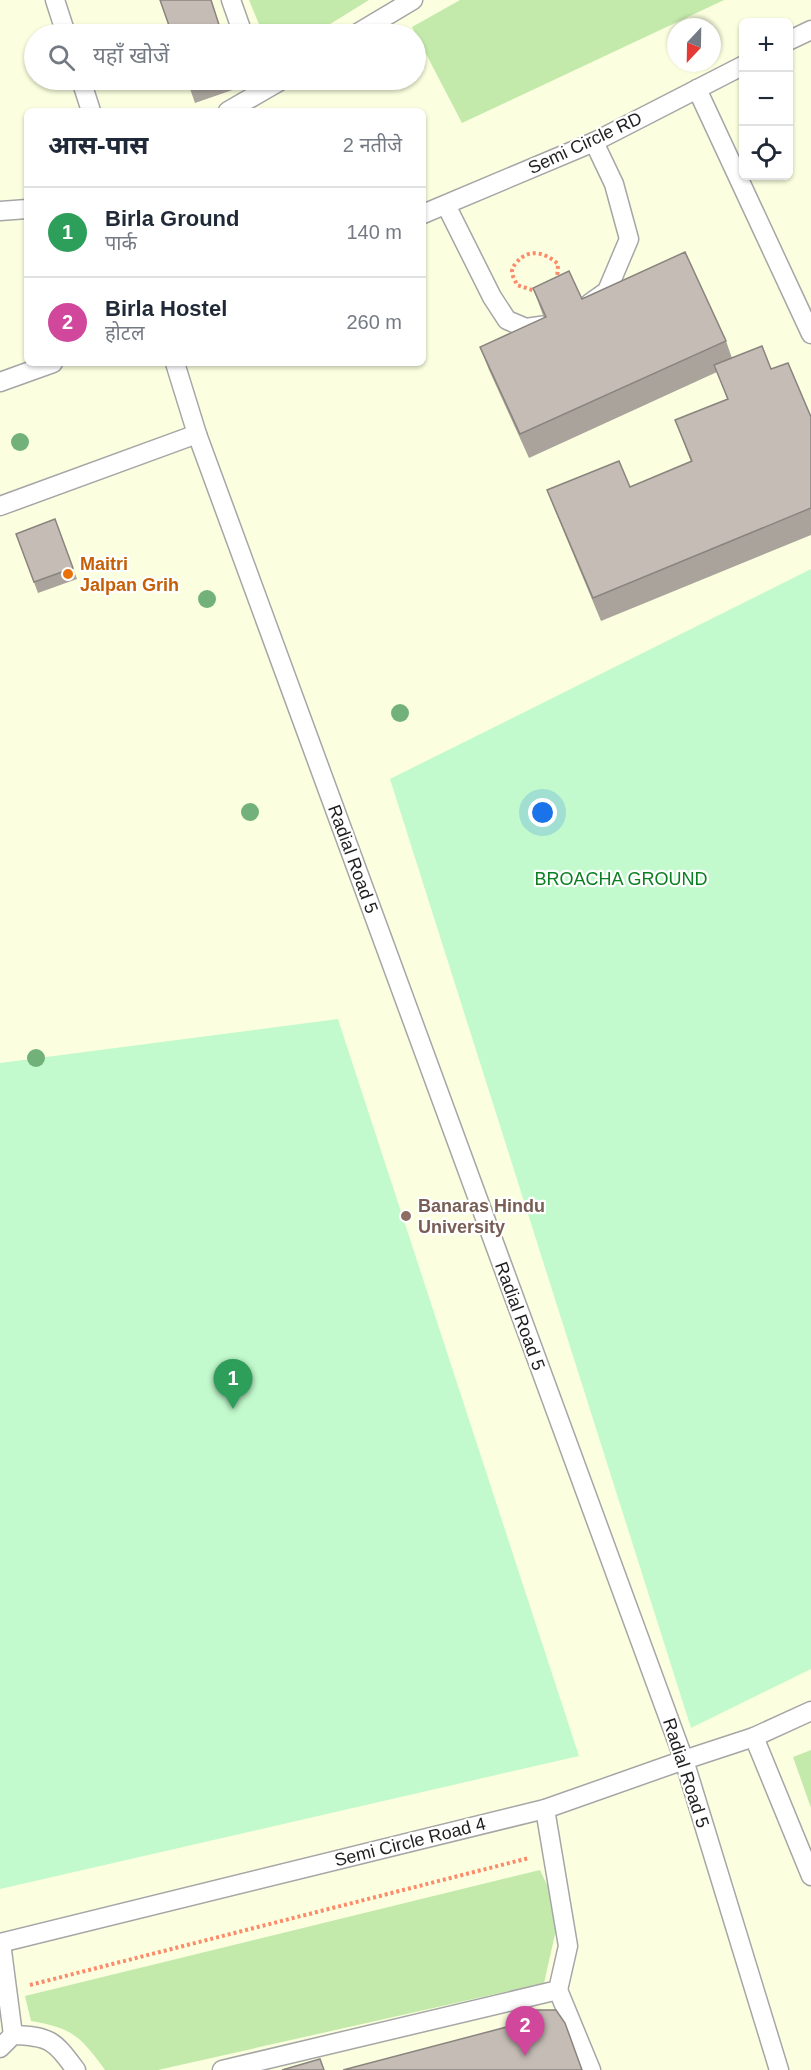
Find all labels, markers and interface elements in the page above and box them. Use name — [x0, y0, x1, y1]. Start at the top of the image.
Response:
north arrow — [667, 18, 721, 72]
map controls — [739, 18, 793, 180]
button: + — [739, 18, 793, 72]
search box — [24, 24, 426, 90]
icon: search — [45, 41, 78, 74]
text: यहाँ खोजें — [93, 43, 169, 68]
button: − — [739, 72, 793, 126]
street label: Semi Circle RD — [525, 108, 645, 178]
button: locate — [739, 126, 793, 180]
text: आस-पास — [48, 130, 148, 160]
text: 2 नतीजे — [343, 134, 402, 156]
text: Birla Ground — [105, 206, 239, 231]
text: 1 — [62, 221, 73, 243]
text: 140 m — [346, 221, 402, 243]
text: पार्क — [105, 232, 137, 254]
text: Birla Hostel — [105, 296, 227, 321]
text: 2 — [62, 311, 73, 333]
text: 260 m — [346, 311, 402, 333]
text: होटल — [105, 322, 144, 344]
place label: Maitri Jalpan Grih — [80, 554, 179, 595]
marker: Maitri Jalpan Grih — [61, 567, 75, 581]
your location — [528, 798, 557, 827]
street label: Radial Road 5 — [324, 802, 382, 916]
park label: BROACHA GROUND — [534, 869, 708, 889]
place label: Banaras Hindu University — [418, 1196, 545, 1237]
marker: Banaras Hindu University — [399, 1209, 413, 1223]
street label: Radial Road 5 — [491, 1259, 549, 1373]
pin: 1 — [214, 1360, 252, 1409]
street label: Radial Road 5 — [659, 1716, 713, 1830]
street label: Semi Circle Road 4 — [332, 1814, 488, 1870]
pin: 2 — [506, 2006, 544, 2056]

